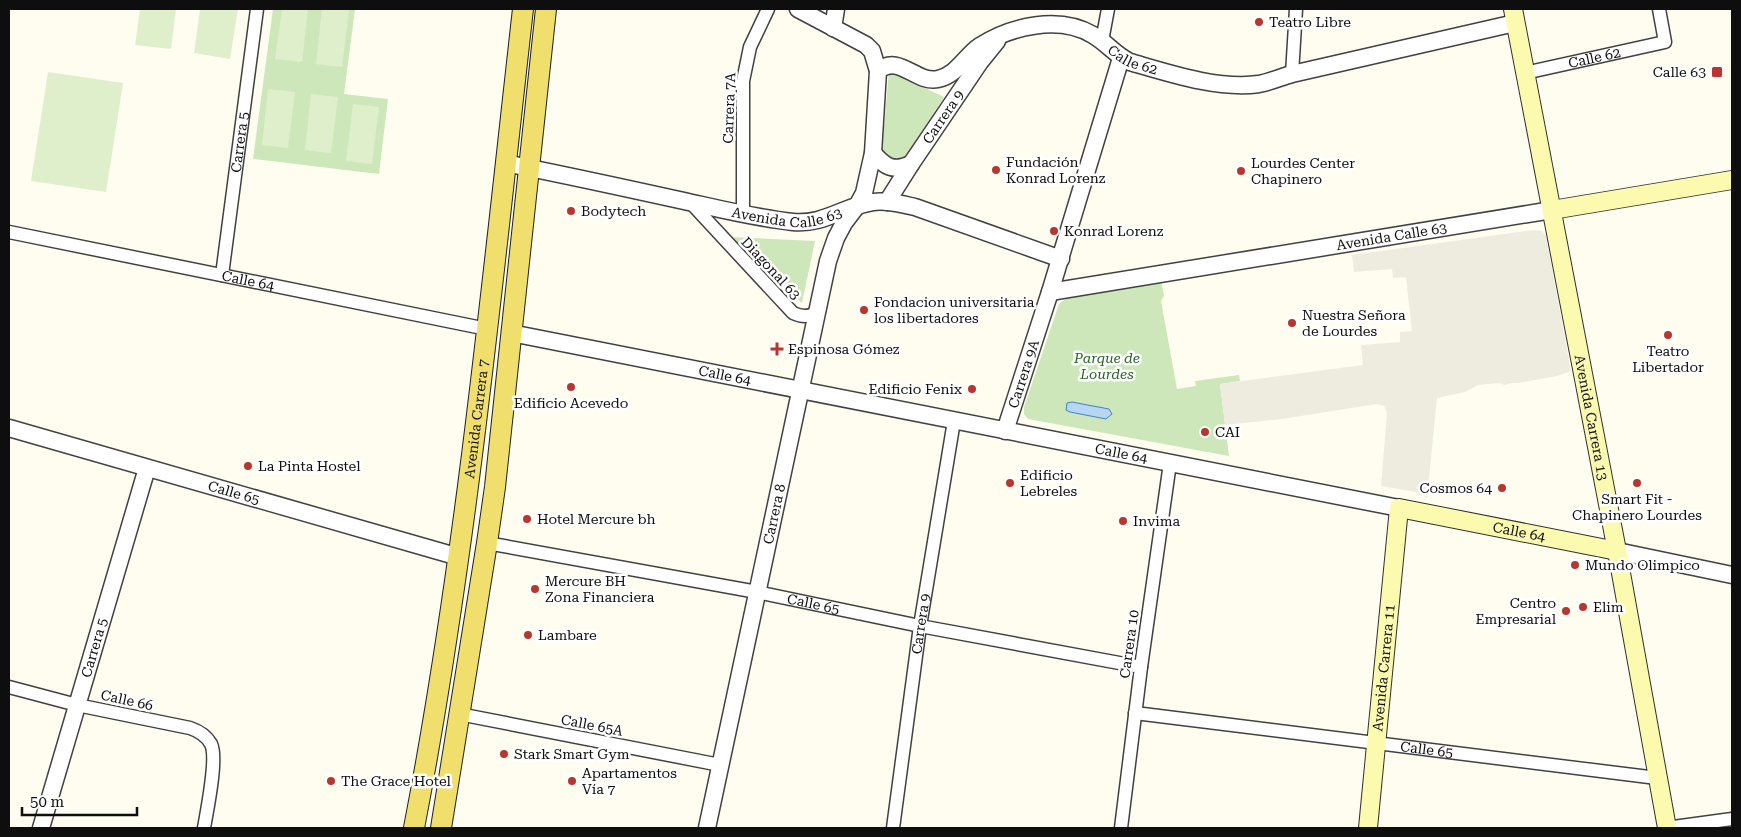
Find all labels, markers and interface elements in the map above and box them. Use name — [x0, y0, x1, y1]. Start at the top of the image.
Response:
place label: Teatro Libre — [1269, 14, 1351, 30]
marker: Teatro Libre — [1253, 16, 1265, 28]
street label: Calle 62 — [1105, 42, 1160, 78]
street label: Calle 62 — [1567, 44, 1622, 71]
place label: Calle 63 — [1653, 64, 1706, 80]
marker: Calle 63 — [1710, 65, 1724, 79]
street label: Carrera 7A — [720, 72, 738, 144]
street label: Carrera 9 — [919, 87, 967, 147]
street label: Carrera 5 — [228, 111, 251, 174]
place label: Fundación Konrad Lorenz — [1006, 154, 1106, 186]
place label: Lourdes Center Chapinero — [1251, 155, 1355, 187]
marker: Fundación Konrad Lorenz — [990, 164, 1002, 176]
marker: Lourdes Center Chapinero — [1235, 165, 1247, 177]
place label: Bodytech — [581, 203, 646, 219]
street label: Avenida Calle 63 — [730, 204, 844, 230]
marker: Bodytech — [565, 205, 577, 217]
street label: Avenida Calle 63 — [1335, 219, 1448, 253]
place label: Konrad Lorenz — [1064, 223, 1164, 239]
marker: Konrad Lorenz — [1048, 225, 1060, 237]
street label: Diagonal 63 — [738, 234, 804, 303]
street label: Calle 64 — [220, 267, 276, 294]
place label: Fondacion universitaria los libertadores — [874, 294, 1035, 326]
marker: Fondacion universitaria los libertadores — [858, 304, 870, 316]
place label: Nuestra Señora de Lourdes — [1302, 307, 1406, 339]
marker: Nuestra Señora de Lourdes — [1286, 317, 1298, 329]
marker: Teatro Libertador — [1662, 329, 1674, 341]
street label: Carrera 9A — [1005, 337, 1042, 410]
place label: Espinosa Gómez — [788, 341, 900, 357]
marker: Espinosa Gómez — [770, 342, 784, 356]
place label: Teatro Libertador — [1632, 343, 1704, 375]
park label: Parque de Lourdes — [1073, 350, 1140, 382]
street label: Avenida Carrera 13 — [1572, 353, 1611, 482]
street label: Avenida Carrera 7 — [461, 358, 492, 479]
street label: Calle 64 — [697, 362, 753, 388]
marker: Edificio Acevedo — [565, 381, 577, 393]
place label: Edificio Fenix — [869, 381, 962, 397]
marker: Edificio Fenix — [966, 383, 978, 395]
place label: Edificio Acevedo — [514, 395, 628, 411]
place label: CAI — [1215, 424, 1240, 440]
marker: CAI — [1199, 426, 1211, 438]
street label: Calle 64 — [1094, 440, 1149, 466]
place label: La Pinta Hostel — [258, 458, 361, 474]
marker: La Pinta Hostel — [242, 460, 254, 472]
place label: Edificio Lebreles — [1020, 467, 1077, 499]
street label: Calle 65 — [206, 477, 262, 508]
marker: Edificio Lebreles — [1004, 477, 1016, 489]
marker: Smart Fit - Chapinero Lourdes — [1631, 477, 1643, 489]
place label: Cosmos 64 — [1419, 480, 1492, 496]
street label: Carrera 8 — [760, 482, 788, 546]
marker: Cosmos 64 — [1496, 482, 1508, 494]
place label: Smart Fit - Chapinero Lourdes — [1572, 491, 1702, 523]
place label: Hotel Mercure bh — [537, 511, 656, 527]
marker: Hotel Mercure bh — [521, 513, 533, 525]
place label: Invima — [1133, 513, 1180, 529]
marker: Invima — [1117, 515, 1129, 527]
street label: Calle 64 — [1492, 519, 1547, 545]
place label: Mundo Olimpico — [1585, 557, 1700, 573]
marker: Mundo Olimpico — [1569, 559, 1581, 571]
place label: Mercure BH Zona Financiera — [545, 573, 655, 605]
marker: Mercure BH Zona Financiera — [529, 583, 541, 595]
street label: Calle 65 — [786, 590, 841, 617]
street label: Carrera 9 — [908, 592, 933, 655]
place label: Centro Empresarial — [1476, 595, 1557, 627]
place label: Elim — [1593, 599, 1624, 615]
marker: Elim — [1577, 601, 1589, 613]
street label: Avenida Carrera 11 — [1369, 603, 1398, 732]
marker: Centro Empresarial — [1560, 605, 1572, 617]
street label: Carrera 10 — [1116, 609, 1142, 679]
street label: Carrera 5 — [78, 616, 110, 679]
place label: Lambare — [538, 627, 597, 643]
marker: Lambare — [522, 629, 534, 641]
street label: Calle 66 — [99, 687, 155, 713]
street label: Calle 65A — [560, 711, 625, 739]
street label: Calle 65 — [1399, 738, 1454, 761]
place label: Stark Smart Gym — [514, 746, 630, 762]
marker: Stark Smart Gym — [498, 748, 510, 760]
place label: Apartamentos Vía 7 — [582, 765, 677, 797]
place label: The Grace Hotel — [341, 773, 451, 789]
marker: The Grace Hotel — [325, 775, 337, 787]
marker: Apartamentos Vía 7 — [566, 775, 578, 787]
scale bar — [22, 784, 138, 816]
text: 50 m — [30, 793, 65, 811]

